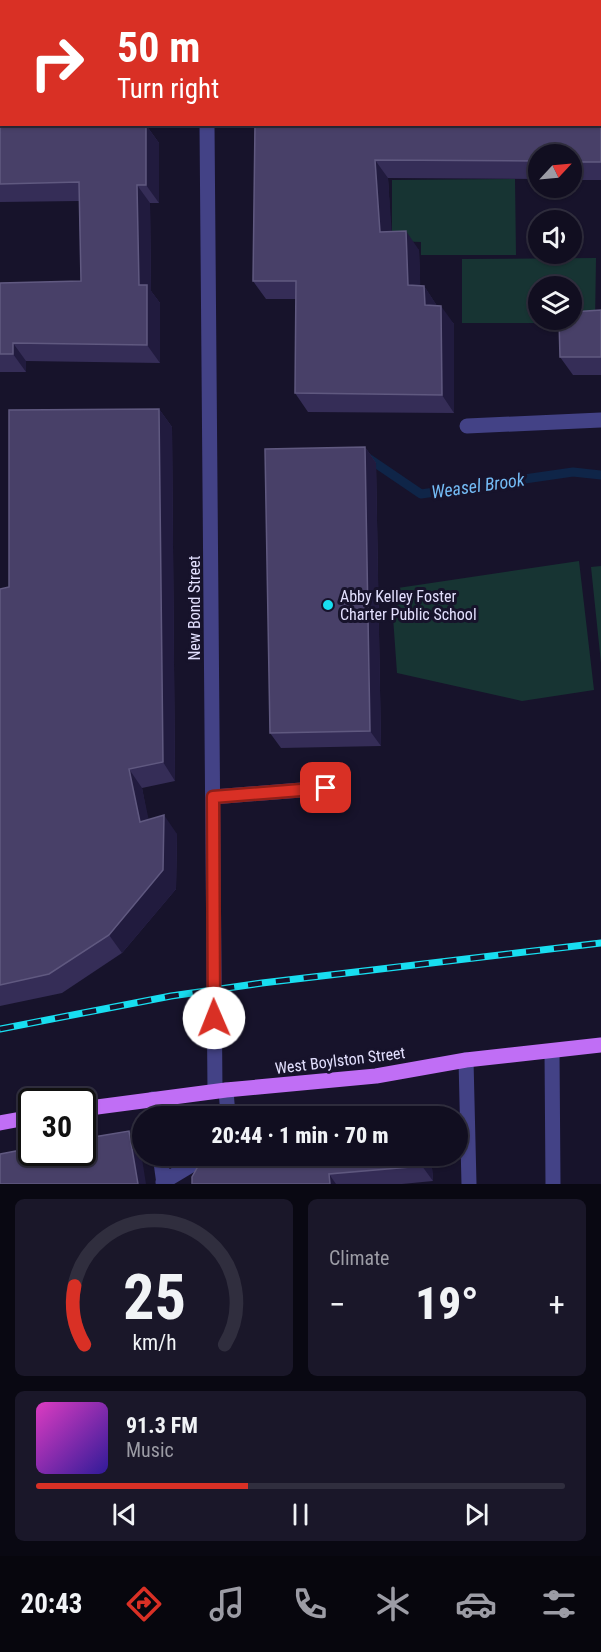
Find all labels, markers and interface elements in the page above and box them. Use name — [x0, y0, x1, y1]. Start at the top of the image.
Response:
text: 50 m — [117, 23, 200, 72]
icon: right — [18, 24, 96, 102]
text: Turn right — [117, 73, 219, 105]
north arrow — [528, 144, 582, 198]
map controls — [528, 144, 582, 330]
button: sound — [528, 210, 582, 264]
button: layers — [528, 276, 582, 330]
water label: Weasel Brook — [430, 468, 527, 502]
street label: New Bond Street — [185, 555, 204, 661]
place label: Abby Kelley Foster Charter Public School — [340, 587, 477, 624]
marker: Abby Kelley Foster Charter Public School — [321, 598, 335, 612]
pin — [300, 762, 351, 813]
icon: arrive — [309, 771, 342, 804]
position arrow — [182, 986, 246, 1050]
street label: West Boylston Street — [274, 1043, 406, 1078]
speed limit sign: 30 — [18, 1088, 96, 1166]
text: 20:44 · 1 min · 70 m — [212, 1123, 388, 1148]
text: Climate — [329, 1246, 389, 1270]
text: 25 — [122, 1261, 186, 1334]
text: 19° — [415, 1277, 479, 1330]
text: − — [329, 1285, 346, 1324]
text: + — [549, 1285, 565, 1324]
text: km/h — [132, 1330, 176, 1355]
text: 91.3 FM — [126, 1413, 198, 1438]
text: Music — [126, 1438, 174, 1462]
icon: previous — [108, 1498, 141, 1531]
icon: pause — [284, 1498, 317, 1531]
icon: next — [460, 1498, 493, 1531]
icon: directions — [123, 1583, 165, 1625]
icon: music — [206, 1583, 248, 1625]
icon: phone — [289, 1583, 331, 1625]
icon: climate — [372, 1583, 414, 1625]
icon: car — [455, 1583, 497, 1625]
icon: filters — [538, 1583, 580, 1625]
text: 20:43 — [21, 1588, 82, 1620]

